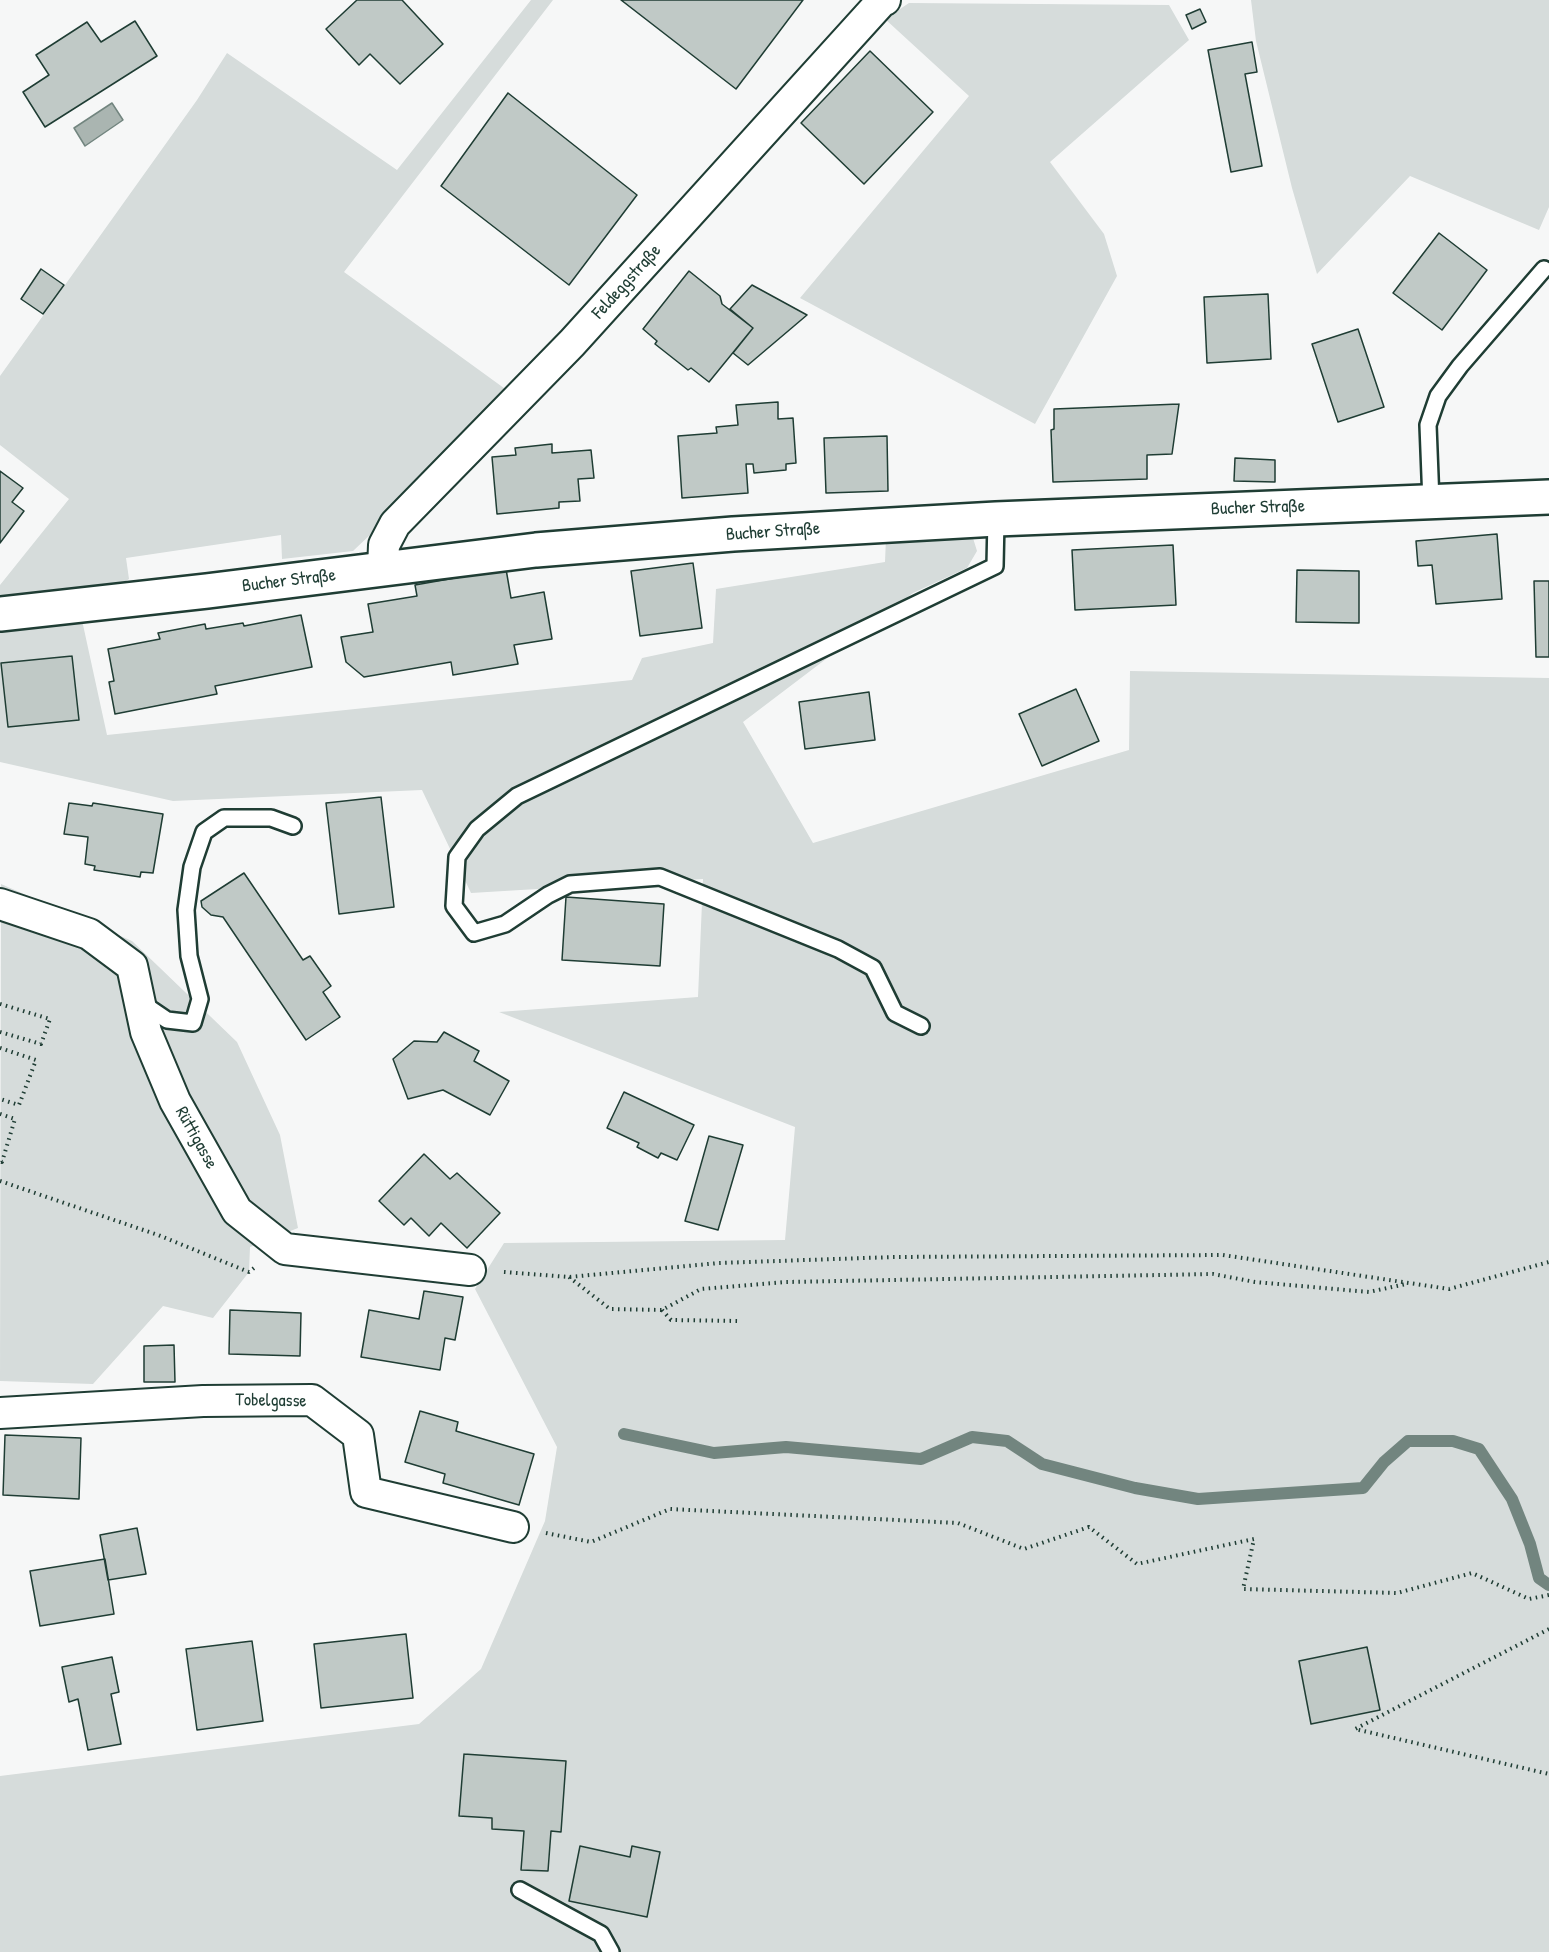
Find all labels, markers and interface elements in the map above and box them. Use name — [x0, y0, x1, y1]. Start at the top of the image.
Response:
street label: Feldeggstraße — [588, 240, 666, 324]
street label: Bucher Straße — [1211, 496, 1305, 520]
street label: Bucher Straße — [725, 518, 821, 546]
street label: Bucher Straße — [241, 565, 337, 597]
street label: Rüttigasse — [170, 1103, 222, 1173]
street label: Tobelgasse — [235, 1390, 307, 1412]

